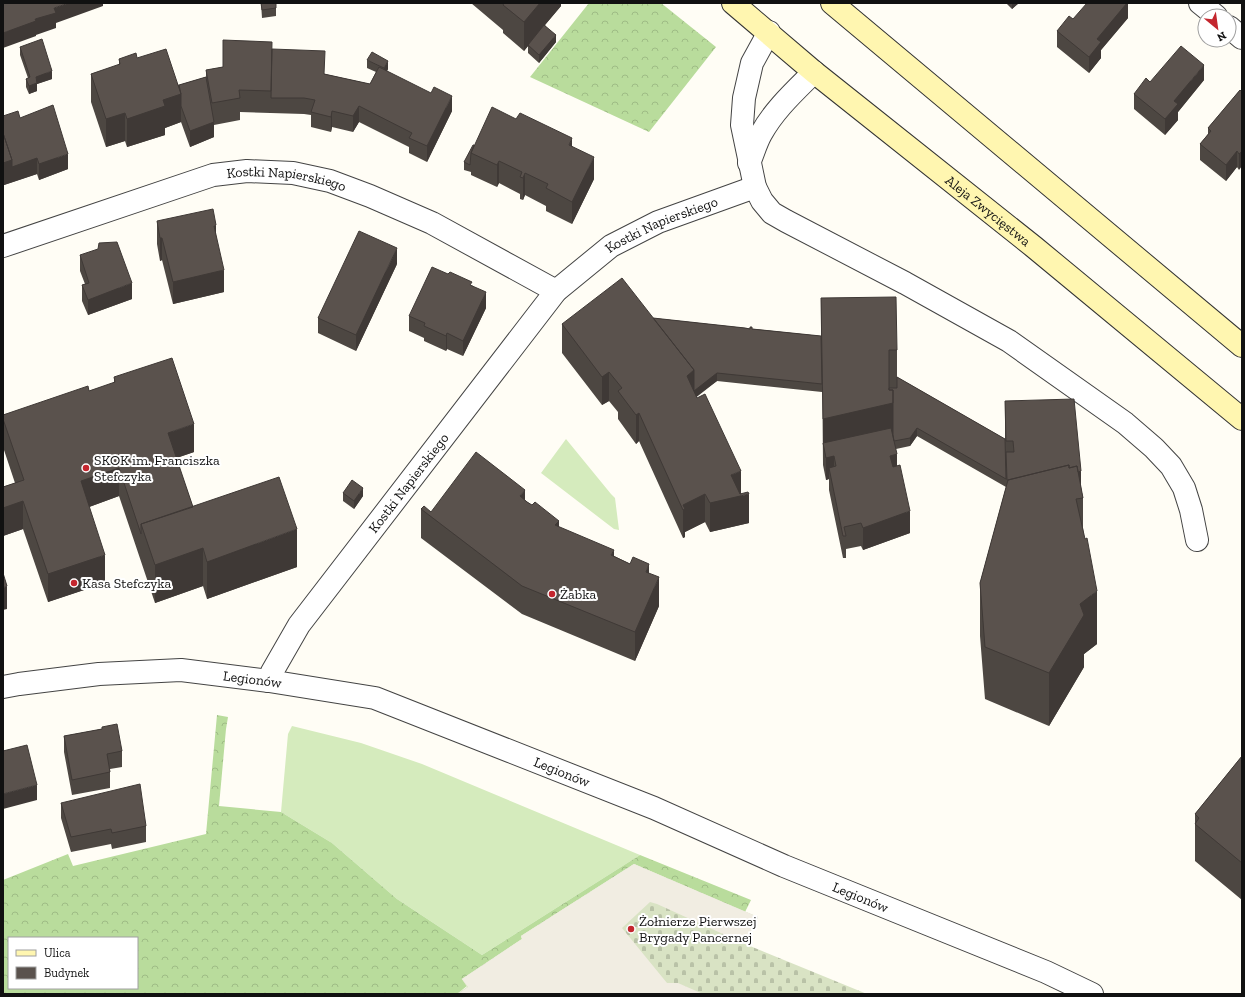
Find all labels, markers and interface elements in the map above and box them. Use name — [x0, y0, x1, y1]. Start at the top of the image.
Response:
north arrow — [1197, 8, 1237, 48]
text: N — [1214, 29, 1228, 44]
street label: Kostki Napierskiego — [226, 163, 349, 195]
street label: Aleja Zwycięstwa — [942, 172, 1034, 250]
street label: Kostki Napierskiego — [601, 193, 720, 257]
street label: Kostki Napierskiego — [365, 430, 452, 536]
place label: SKOK im. Franciszka Stefczyka — [94, 452, 220, 485]
marker: SKOK im. Franciszka Stefczyka — [81, 463, 91, 473]
place label: Kasa Stefczyka — [82, 575, 172, 592]
marker: Kasa Stefczyka — [69, 578, 79, 588]
place label: Żabka — [560, 586, 597, 603]
marker: Żabka — [547, 589, 557, 599]
street label: Legionów — [222, 667, 283, 692]
street label: Legionów — [531, 753, 593, 791]
street label: Legionów — [830, 879, 891, 916]
place label: Żołnierze Pierwszej Brygady Pancernej — [639, 913, 756, 946]
marker: Żołnierze Pierwszej Brygady Pancernej — [626, 924, 636, 934]
legend — [8, 937, 138, 989]
text: Ulica — [44, 946, 71, 960]
text: Budynek — [44, 966, 90, 980]

